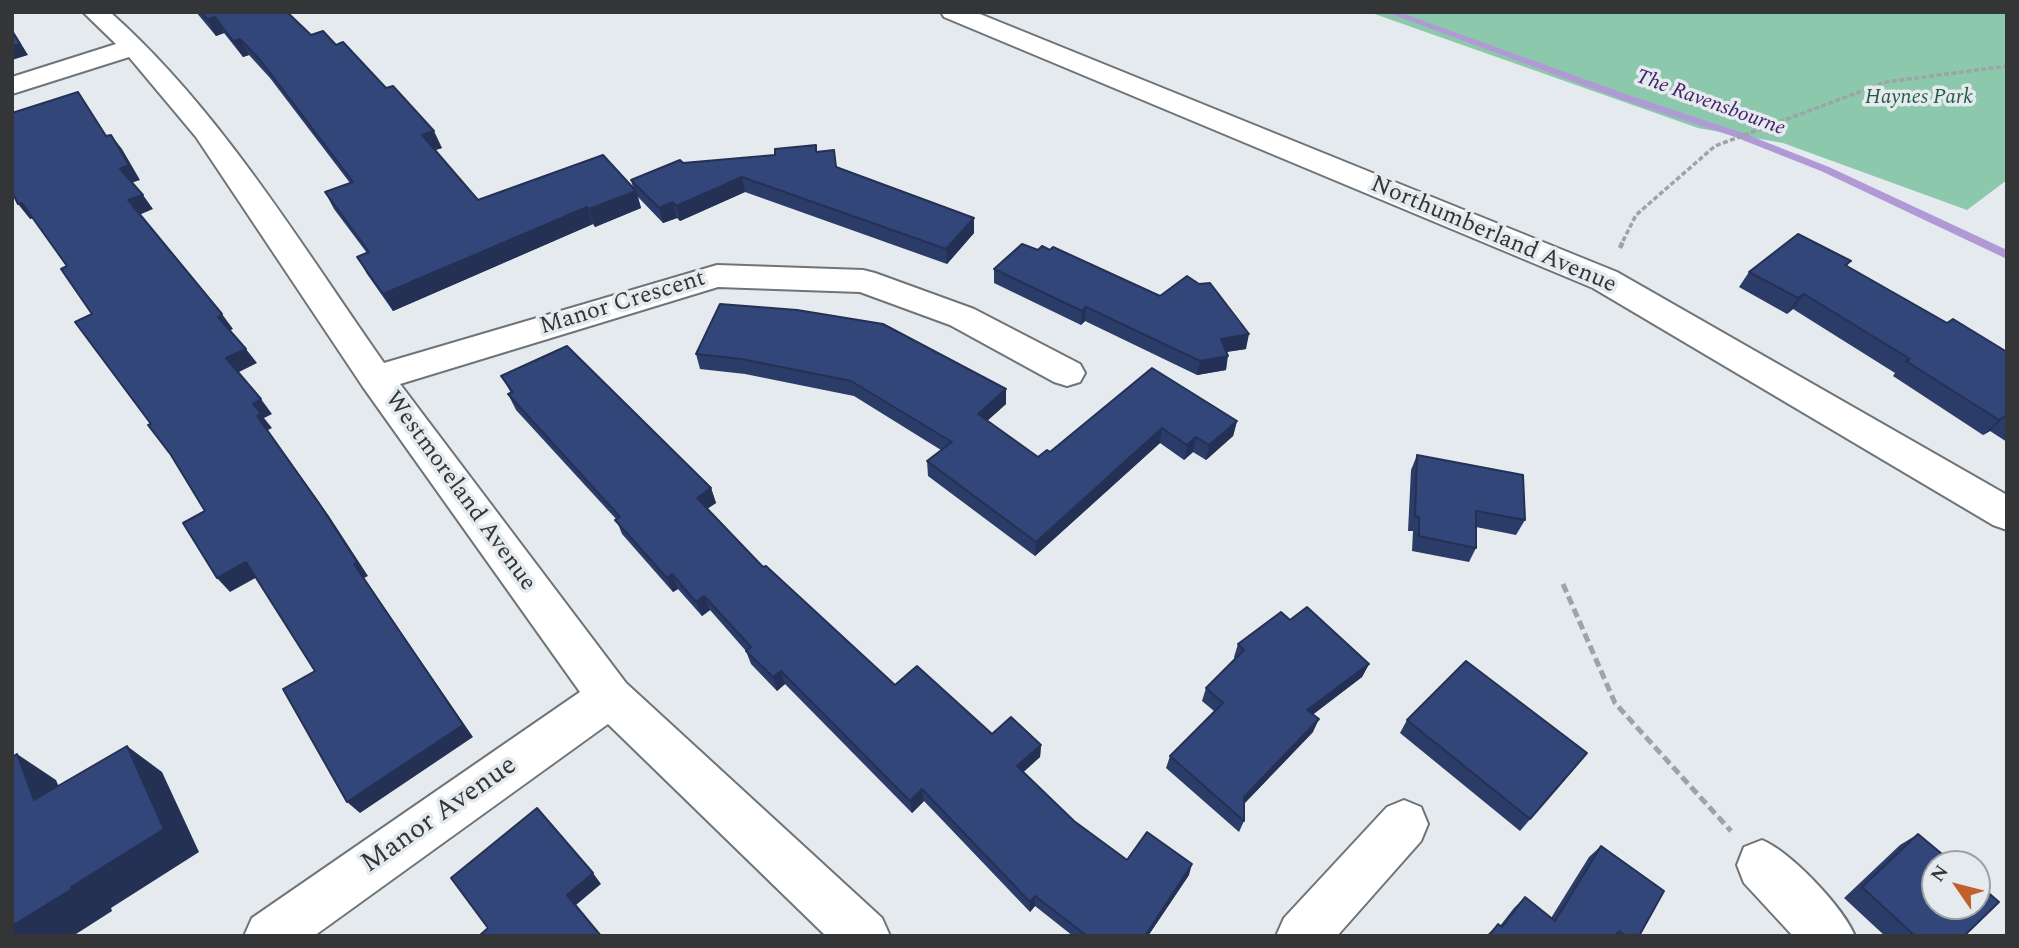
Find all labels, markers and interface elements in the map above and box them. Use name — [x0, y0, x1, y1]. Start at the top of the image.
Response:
water label: The Ravensbourne — [1632, 65, 1788, 143]
park label: Haynes Park — [1865, 86, 1973, 112]
street label: Northumberland Avenue — [1366, 171, 1620, 301]
street label: Manor Crescent — [537, 265, 709, 343]
street label: Westmoreland Avenue — [377, 387, 541, 597]
street label: Manor Avenue — [356, 750, 524, 882]
north arrow — [1921, 850, 1991, 920]
text: N — [1924, 859, 1956, 888]

